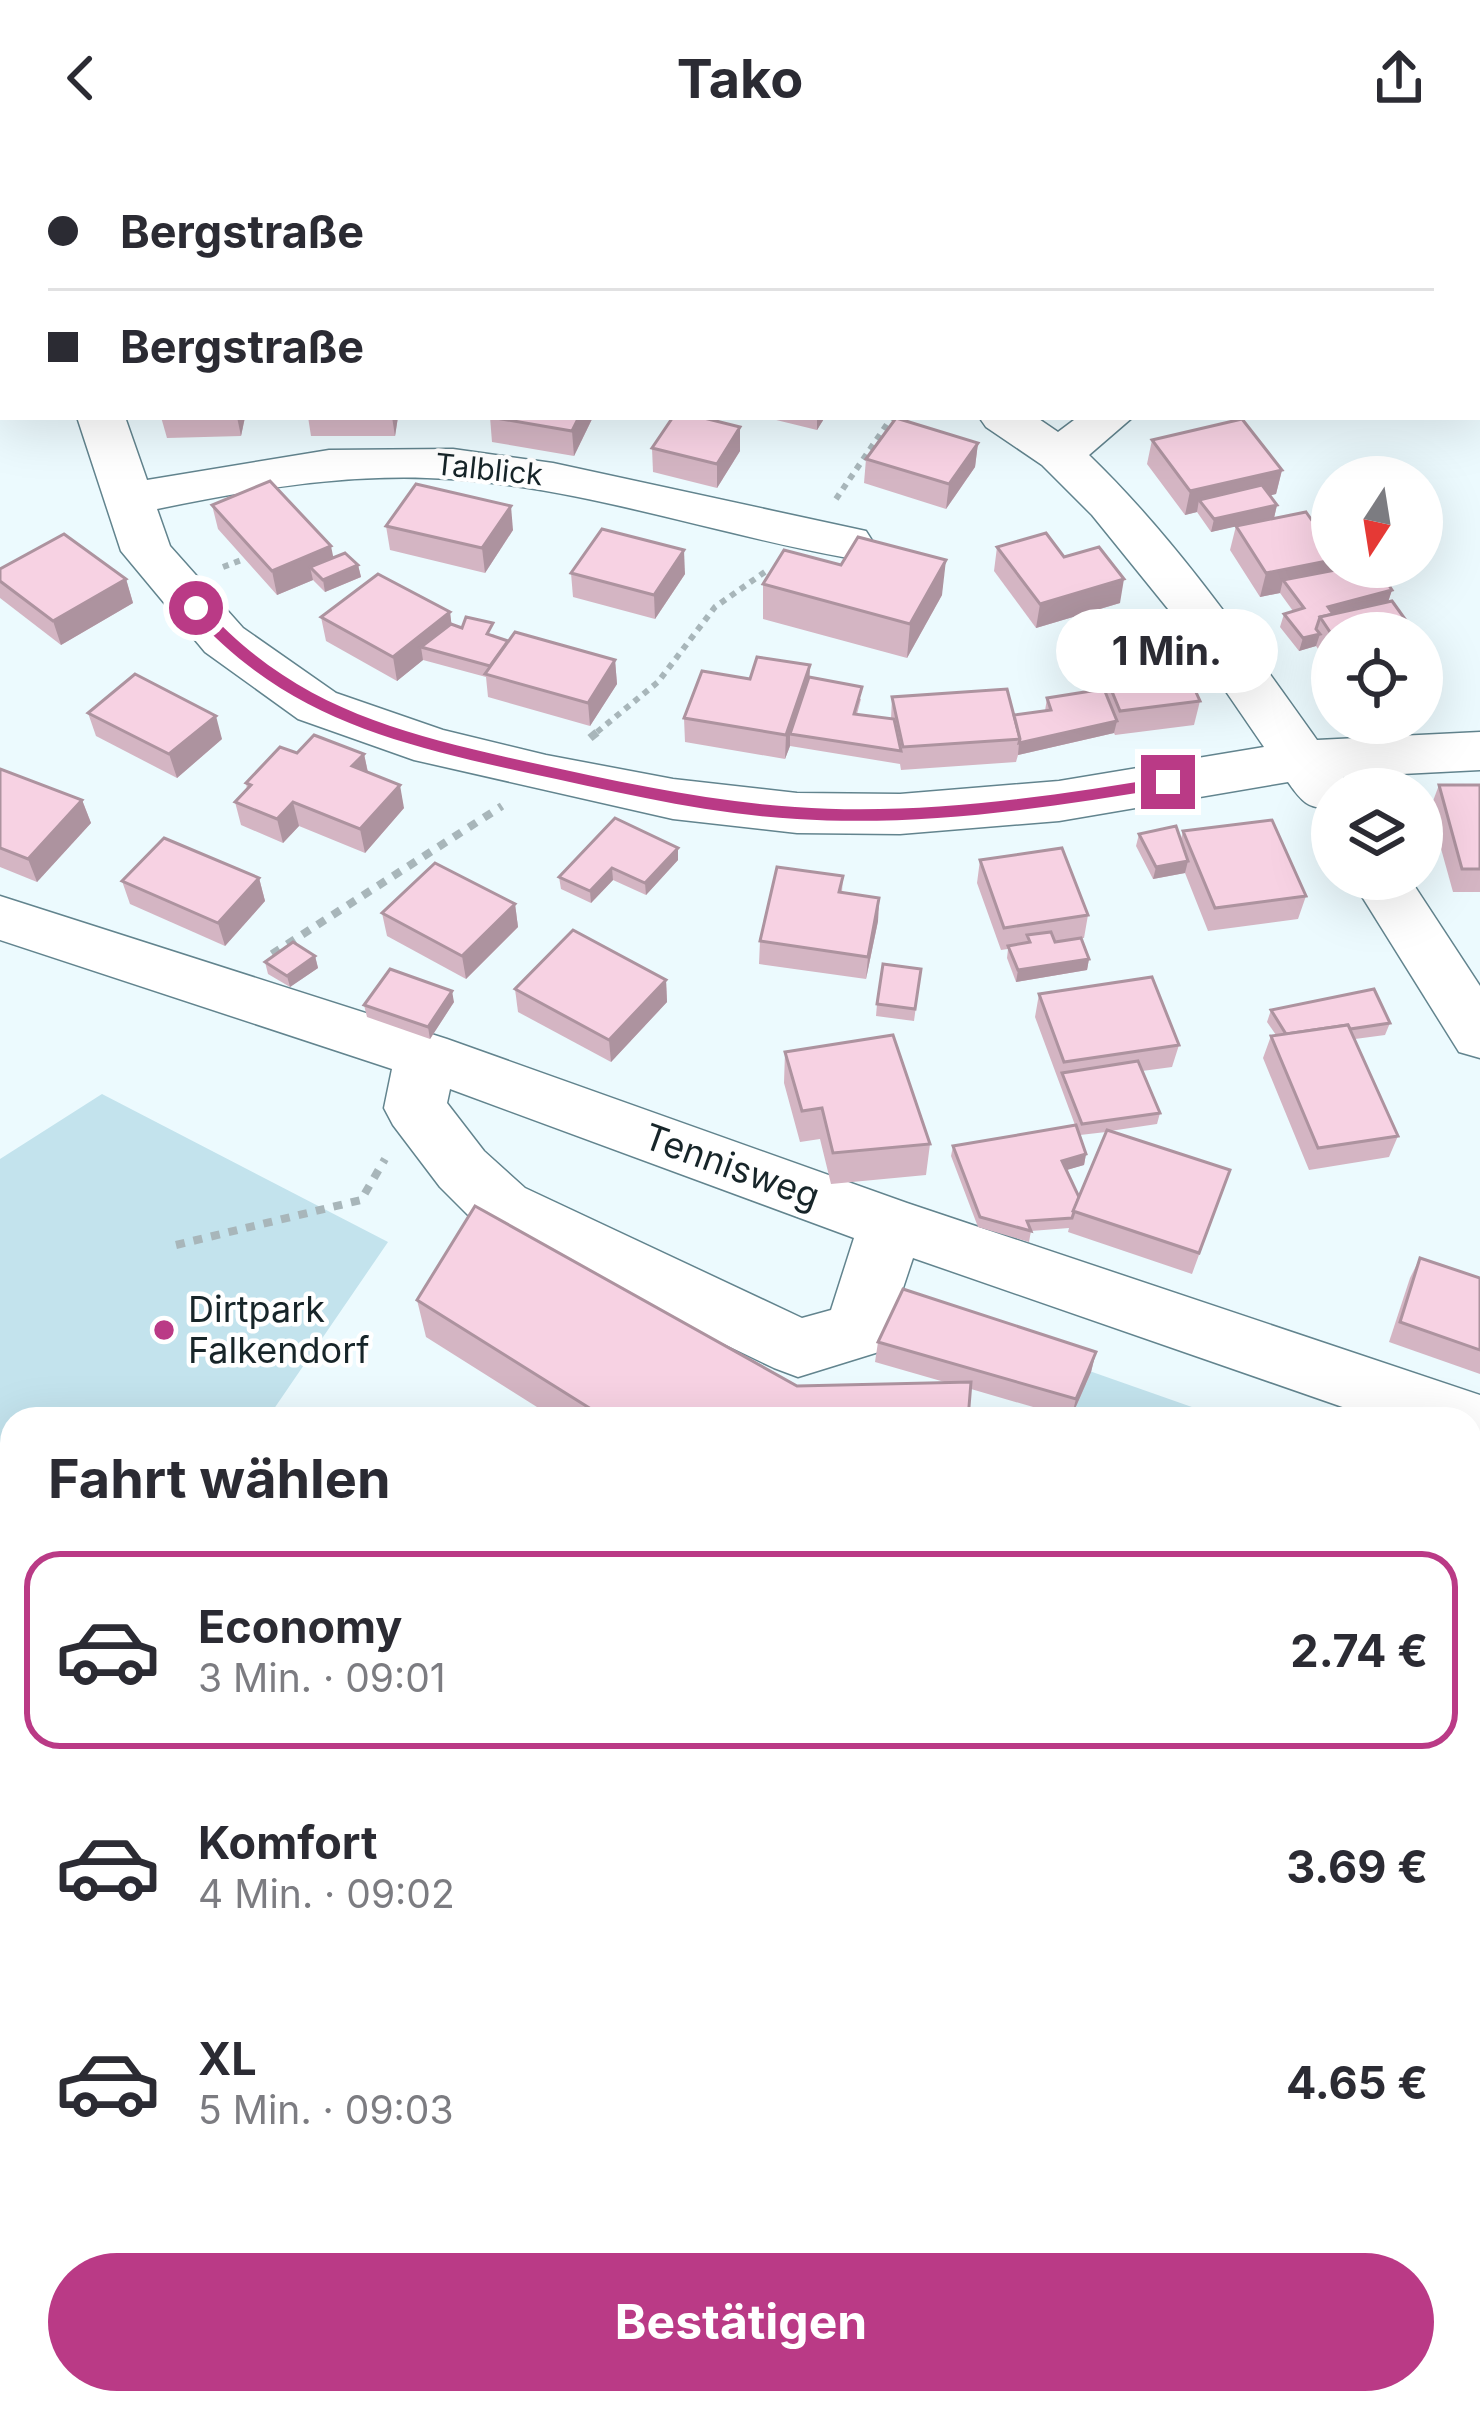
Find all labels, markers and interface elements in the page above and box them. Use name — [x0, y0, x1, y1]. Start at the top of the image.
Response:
icon: back — [48, 45, 114, 111]
icon: share — [1366, 45, 1432, 111]
text: Tako — [677, 46, 803, 111]
text: Bergstraße — [120, 204, 364, 259]
text: Bergstraße — [120, 319, 364, 374]
street label: Talblick — [434, 445, 545, 493]
north arrow — [1311, 456, 1443, 588]
map controls — [1311, 456, 1443, 900]
route start — [169, 581, 223, 635]
callout: 1 Min. — [1057, 608, 1279, 692]
button: locate — [1311, 612, 1443, 744]
text: 1 Min. — [1112, 627, 1222, 674]
route end — [1141, 755, 1195, 809]
button: layers — [1311, 768, 1443, 900]
street label: Tennisweg — [638, 1114, 826, 1218]
place label: Dirtpark Falkendorf — [188, 1287, 370, 1372]
marker: Dirtpark Falkendorf — [151, 1317, 177, 1343]
text: Fahrt wählen — [48, 1446, 391, 1511]
icon: car — [54, 1596, 162, 1704]
text: Economy — [198, 1599, 402, 1654]
text: 2.74 € — [1290, 1623, 1428, 1678]
text: 3 Min. · 09:01 — [198, 1654, 446, 1701]
icon: car — [54, 1812, 162, 1920]
text: Komfort — [198, 1815, 377, 1870]
text: 3.69 € — [1286, 1839, 1428, 1894]
text: 4 Min. · 09:02 — [198, 1870, 455, 1917]
icon: car — [54, 2028, 162, 2136]
text: XL — [198, 2031, 257, 2086]
text: 4.65 € — [1286, 2055, 1428, 2110]
text: 5 Min. · 09:03 — [198, 2086, 454, 2133]
button: Bestätigen — [48, 2253, 1434, 2391]

